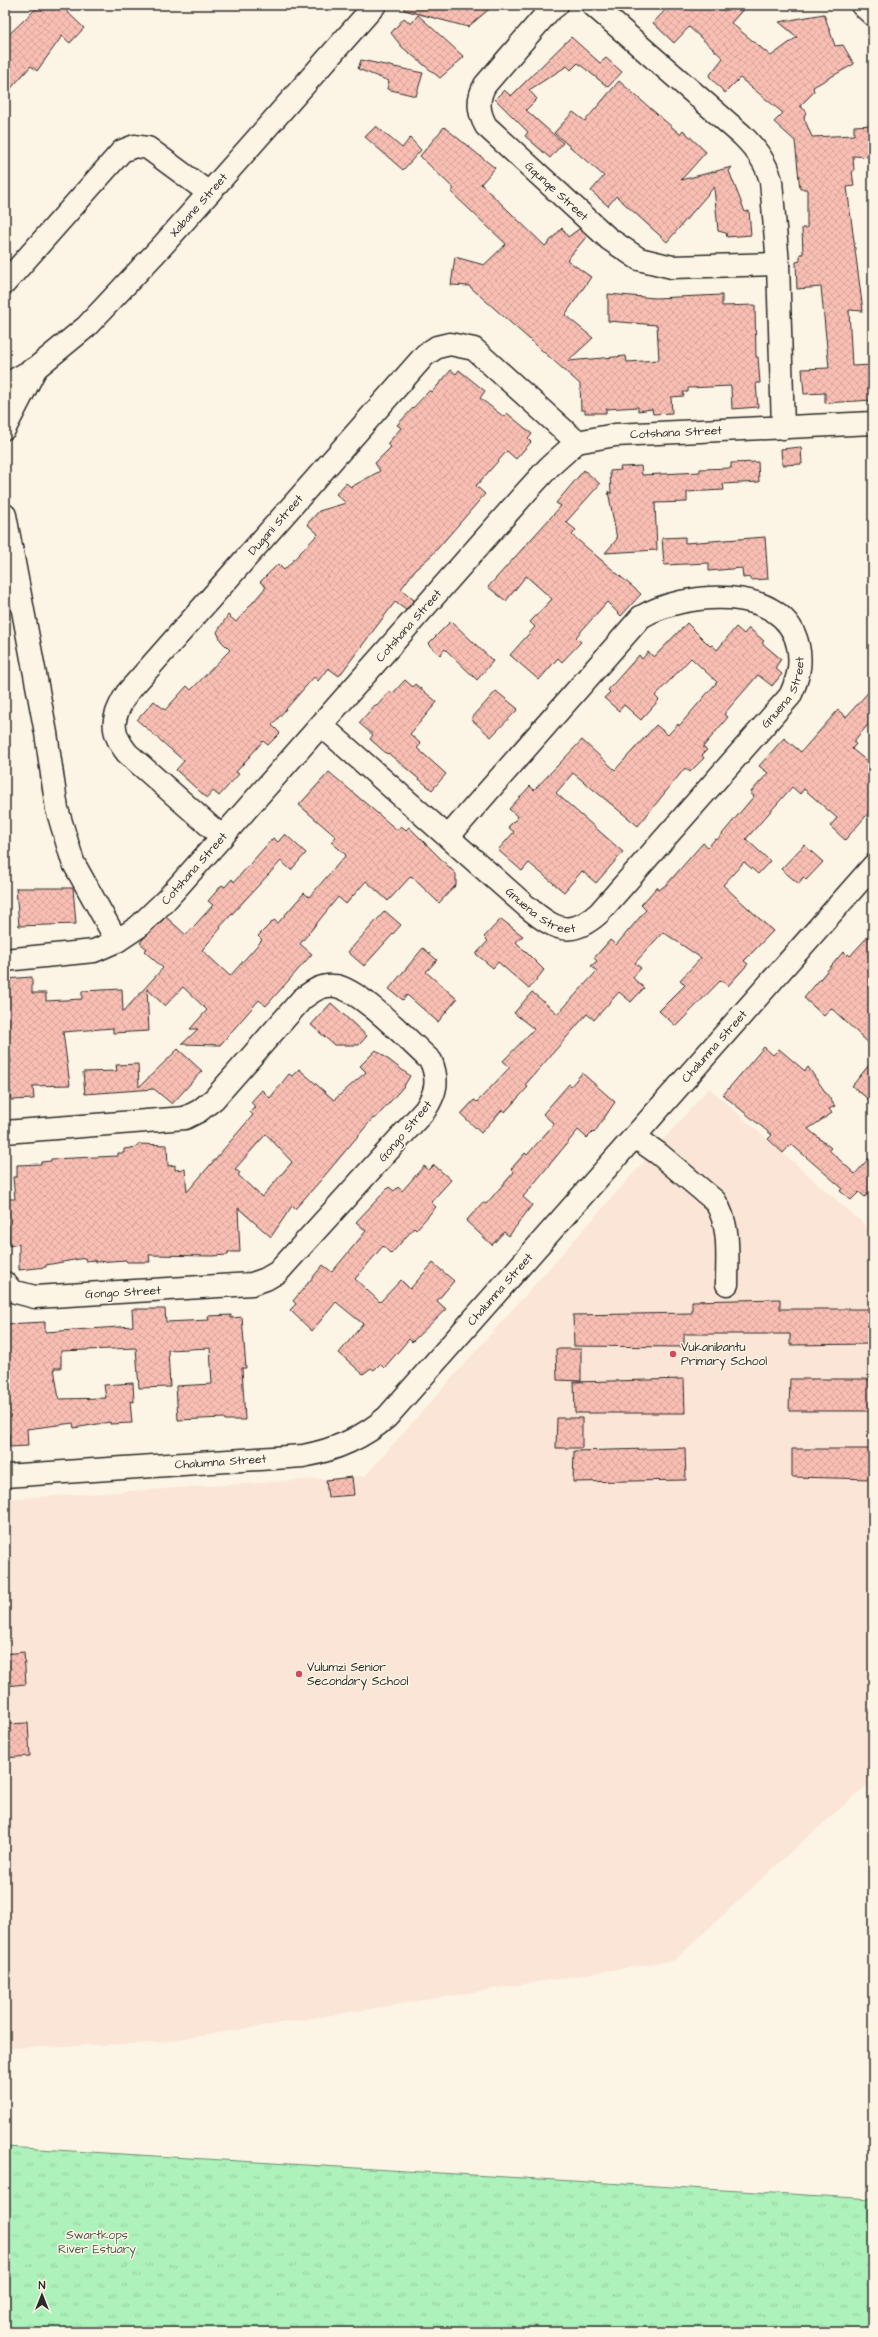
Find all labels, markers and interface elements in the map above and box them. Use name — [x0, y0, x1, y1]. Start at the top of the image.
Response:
street label: Gqunqe Street — [521, 158, 592, 225]
street label: Xabane Street — [166, 169, 232, 241]
street label: Cotshana Street — [630, 422, 723, 443]
street label: Dugani Street — [244, 491, 307, 559]
street label: Cotshana Street — [372, 585, 446, 666]
street label: Gnuena Street — [758, 656, 809, 732]
street label: Cotshana Street — [158, 829, 232, 909]
street label: Gnuena Street — [501, 884, 577, 938]
street label: Chalumna Street — [678, 1006, 751, 1087]
street label: Gongo Street — [375, 1097, 437, 1166]
street label: Chalumna Street — [463, 1249, 537, 1330]
street label: Gongo Street — [85, 1282, 162, 1304]
place label: Vukanibantu Primary School — [681, 1339, 767, 1371]
marker: Vukanibantu Primary School — [668, 1349, 678, 1359]
street label: Chalumna Street — [174, 1450, 267, 1474]
place label: Vulumzi Senior Secondary School — [307, 1659, 409, 1691]
marker: Vulumzi Senior Secondary School — [294, 1669, 304, 1679]
park label: Swartkops River Estuary — [58, 2227, 136, 2259]
north arrow — [22, 2275, 62, 2315]
text: N — [39, 2278, 46, 2293]

